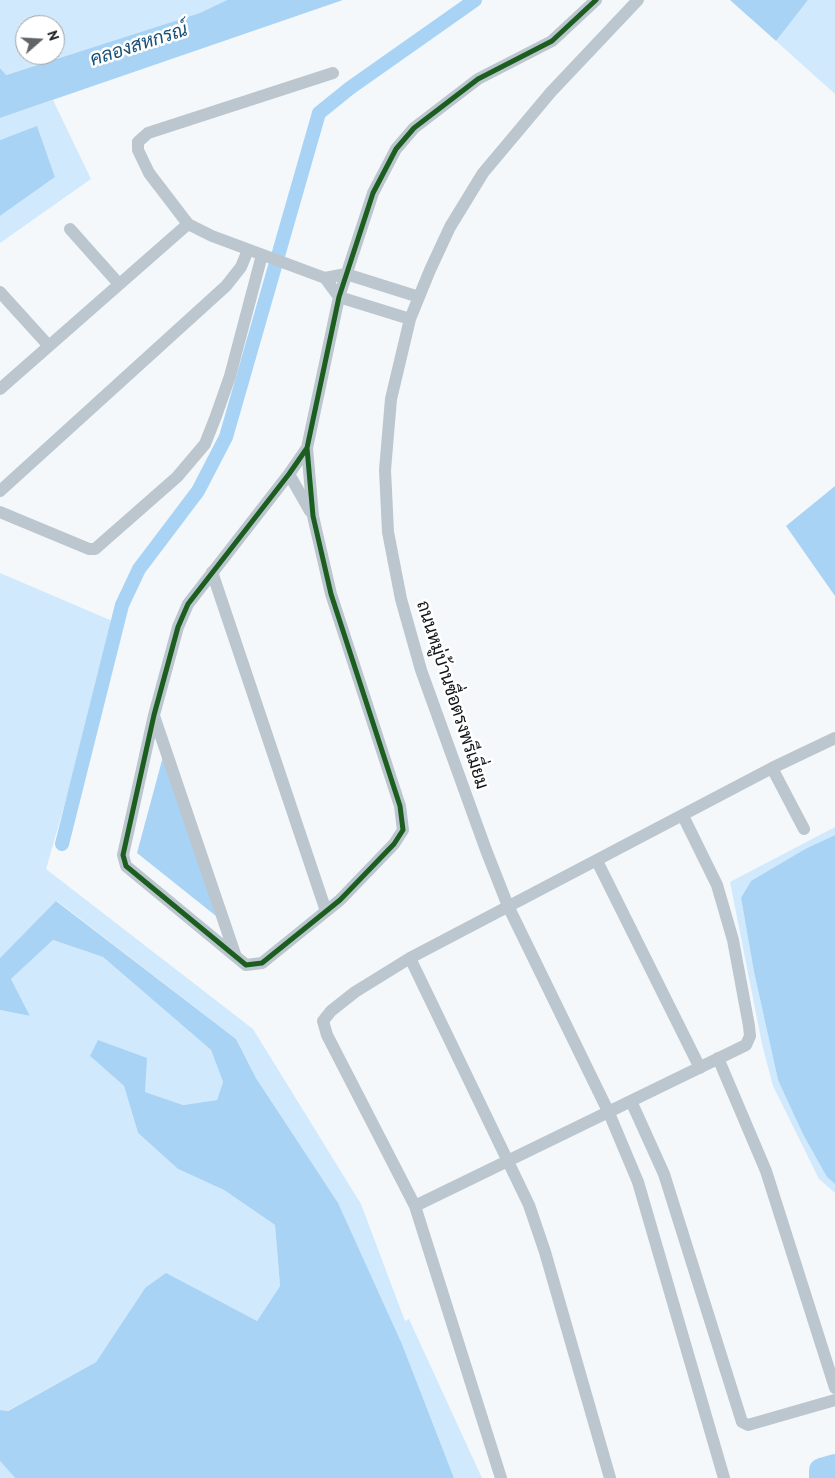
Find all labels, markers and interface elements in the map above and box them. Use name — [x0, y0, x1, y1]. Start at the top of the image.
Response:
north arrow — [15, 15, 65, 65]
water label: คลองสหกรณ์ — [87, 19, 191, 71]
text: N — [43, 28, 63, 43]
street label: ถนนหมู่บ้านซื่อตรงพรีเมี่ยม — [411, 598, 493, 792]

